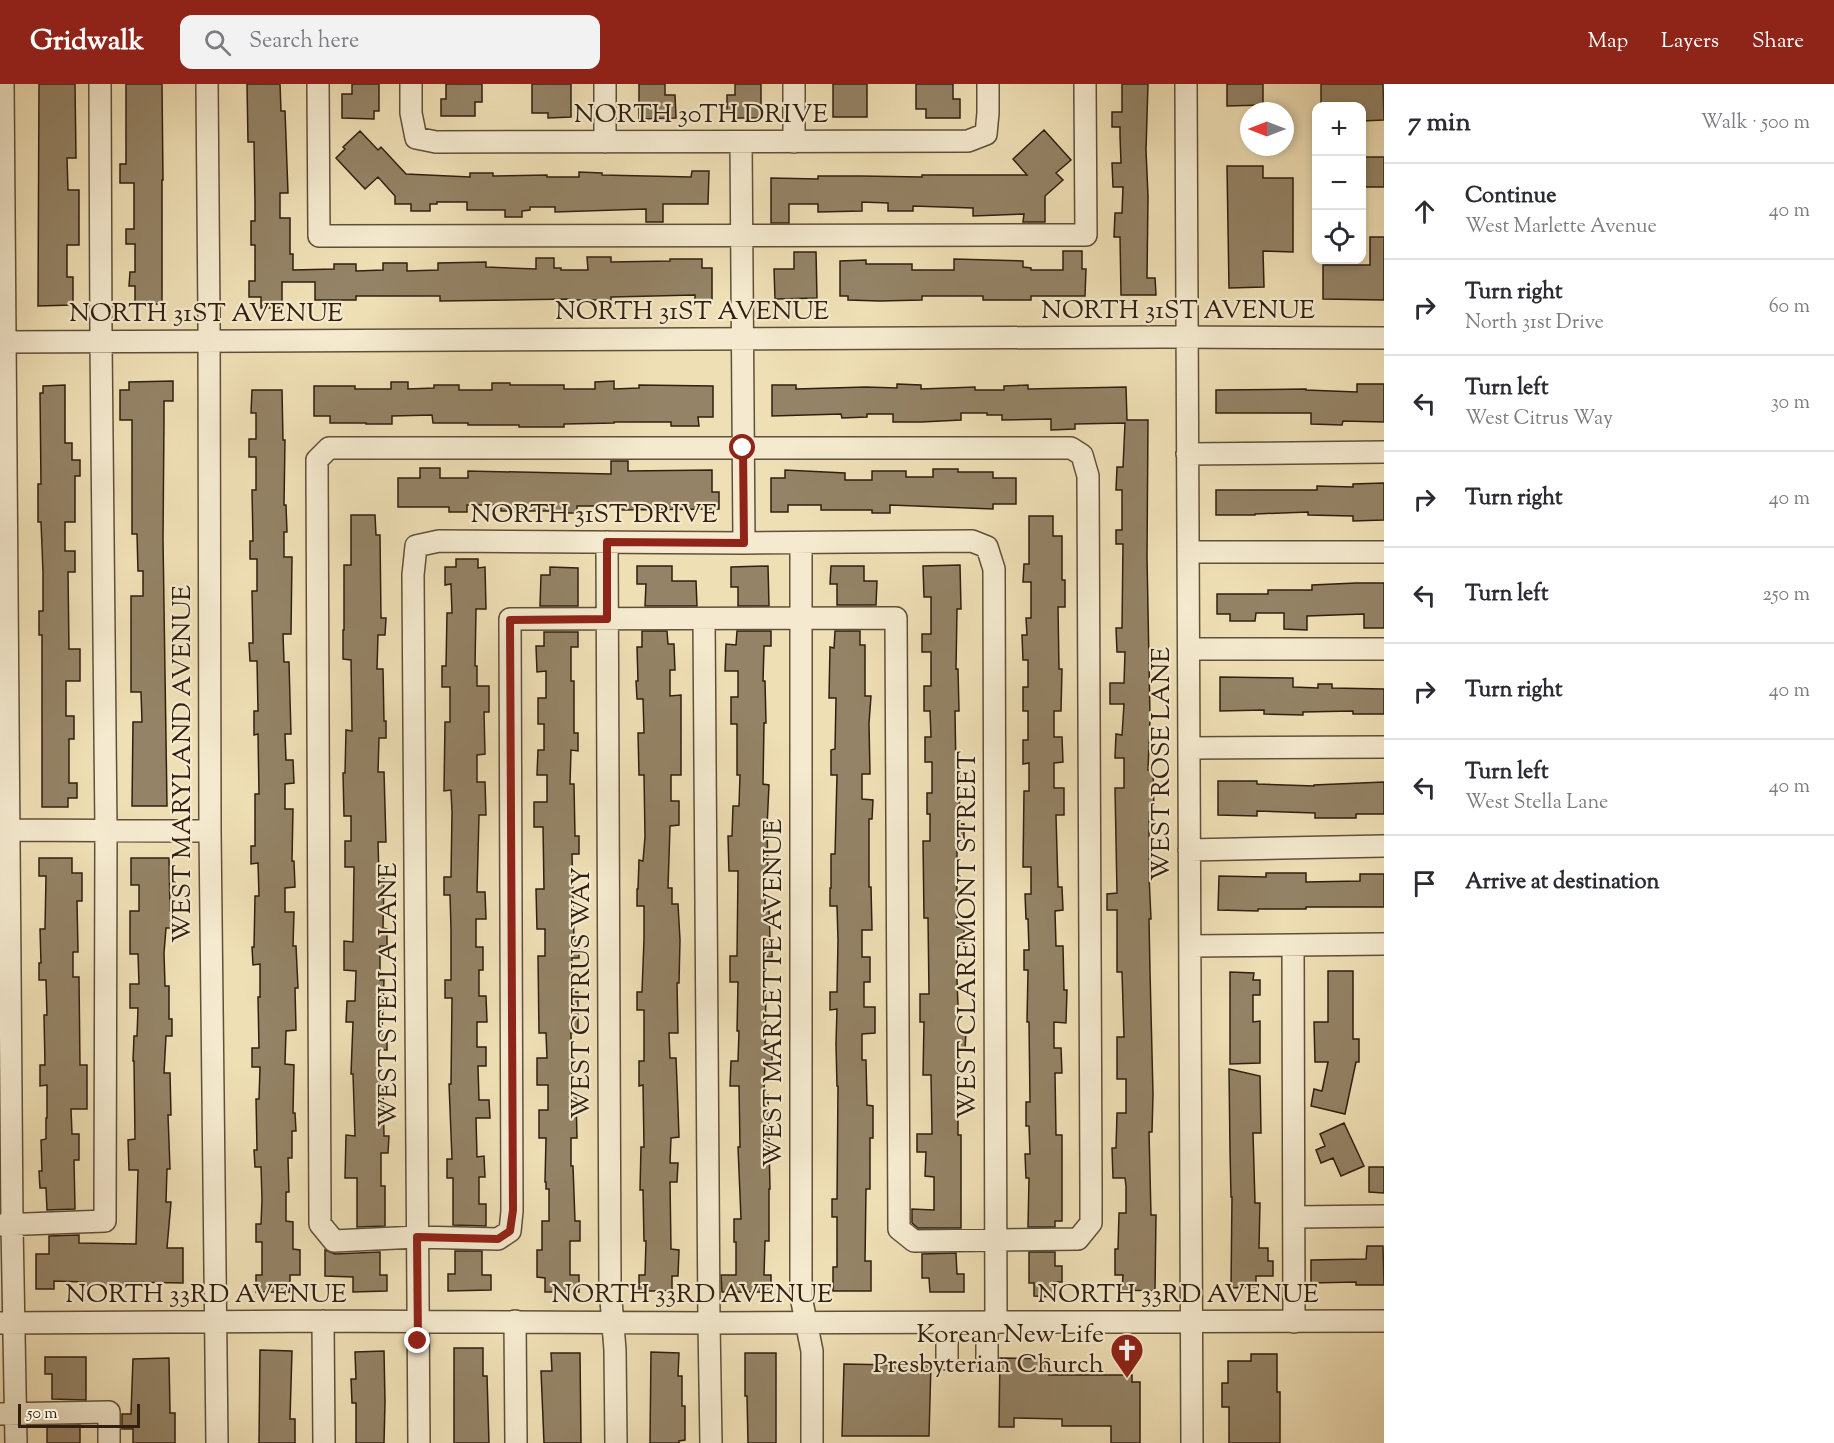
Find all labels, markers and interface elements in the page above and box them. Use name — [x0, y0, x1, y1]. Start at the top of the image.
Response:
search box — [180, 15, 600, 69]
text: Gridwalk — [30, 22, 144, 62]
icon: search — [201, 26, 234, 59]
text: Search here — [249, 26, 359, 58]
text: Map — [1588, 27, 1628, 57]
text: Layers — [1661, 27, 1719, 57]
text: Share — [1752, 27, 1804, 57]
street label: NORTH 30TH DRIVE — [574, 97, 828, 134]
north arrow — [1240, 102, 1294, 156]
map controls — [1312, 102, 1366, 264]
button: + — [1312, 102, 1366, 156]
text: 7 min — [1408, 105, 1471, 142]
text: Walk · 500 m — [1701, 109, 1810, 138]
button: − — [1312, 156, 1366, 210]
text: Continue — [1465, 181, 1556, 213]
icon: ahead — [1408, 195, 1441, 228]
text: 40 m — [1769, 197, 1810, 226]
button: locate — [1312, 210, 1366, 264]
text: West Marlette Avenue — [1465, 213, 1657, 242]
text: Turn right — [1465, 277, 1562, 309]
icon: right — [1408, 291, 1441, 324]
street label: NORTH 31ST AVENUE — [1041, 293, 1315, 330]
text: 60 m — [1769, 293, 1810, 322]
street label: NORTH 31ST AVENUE — [555, 294, 829, 331]
street label: NORTH 31ST AVENUE — [69, 296, 343, 333]
text: North 31st Drive — [1465, 309, 1604, 338]
text: Turn left — [1465, 373, 1548, 405]
icon: left — [1408, 387, 1441, 420]
text: 30 m — [1771, 389, 1810, 418]
text: West Citrus Way — [1465, 405, 1613, 434]
route start — [729, 434, 755, 460]
icon: right — [1408, 483, 1441, 516]
text: Turn right — [1465, 483, 1562, 515]
text: 40 m — [1769, 485, 1810, 514]
street label: NORTH 31ST DRIVE — [471, 497, 718, 534]
icon: left — [1408, 579, 1441, 612]
text: Turn left — [1465, 579, 1548, 611]
text: 250 m — [1762, 581, 1810, 610]
street label: WEST MARYLAND AVENUE — [165, 585, 202, 943]
street label: WEST ROSE LANE — [1144, 647, 1181, 881]
icon: right — [1408, 675, 1441, 708]
text: Turn right — [1465, 675, 1562, 707]
text: 40 m — [1769, 677, 1810, 706]
street label: WEST CLAREMONT STREET — [950, 751, 987, 1119]
text: Turn left — [1465, 757, 1548, 789]
icon: left — [1408, 771, 1441, 804]
text: 40 m — [1769, 773, 1810, 802]
text: West Stella Lane — [1465, 789, 1608, 818]
street label: WEST MARLETTE AVENUE — [756, 818, 793, 1167]
street label: WEST STELLA LANE — [371, 862, 408, 1127]
street label: WEST CITRUS WAY — [564, 867, 601, 1119]
icon: arrive — [1408, 867, 1441, 900]
text: Arrive at destination — [1465, 867, 1660, 899]
street label: NORTH 33RD AVENUE — [65, 1277, 347, 1314]
street label: NORTH 33RD AVENUE — [551, 1277, 833, 1314]
street label: NORTH 33RD AVENUE — [1037, 1277, 1319, 1314]
place label: Korean New Life Presbyterian Church — [873, 1317, 1104, 1384]
route end — [404, 1327, 430, 1353]
church icon: Korean New Life Presbyterian Church — [1109, 1332, 1145, 1379]
scale bar — [18, 1401, 140, 1428]
text: 50 m — [27, 1403, 58, 1426]

